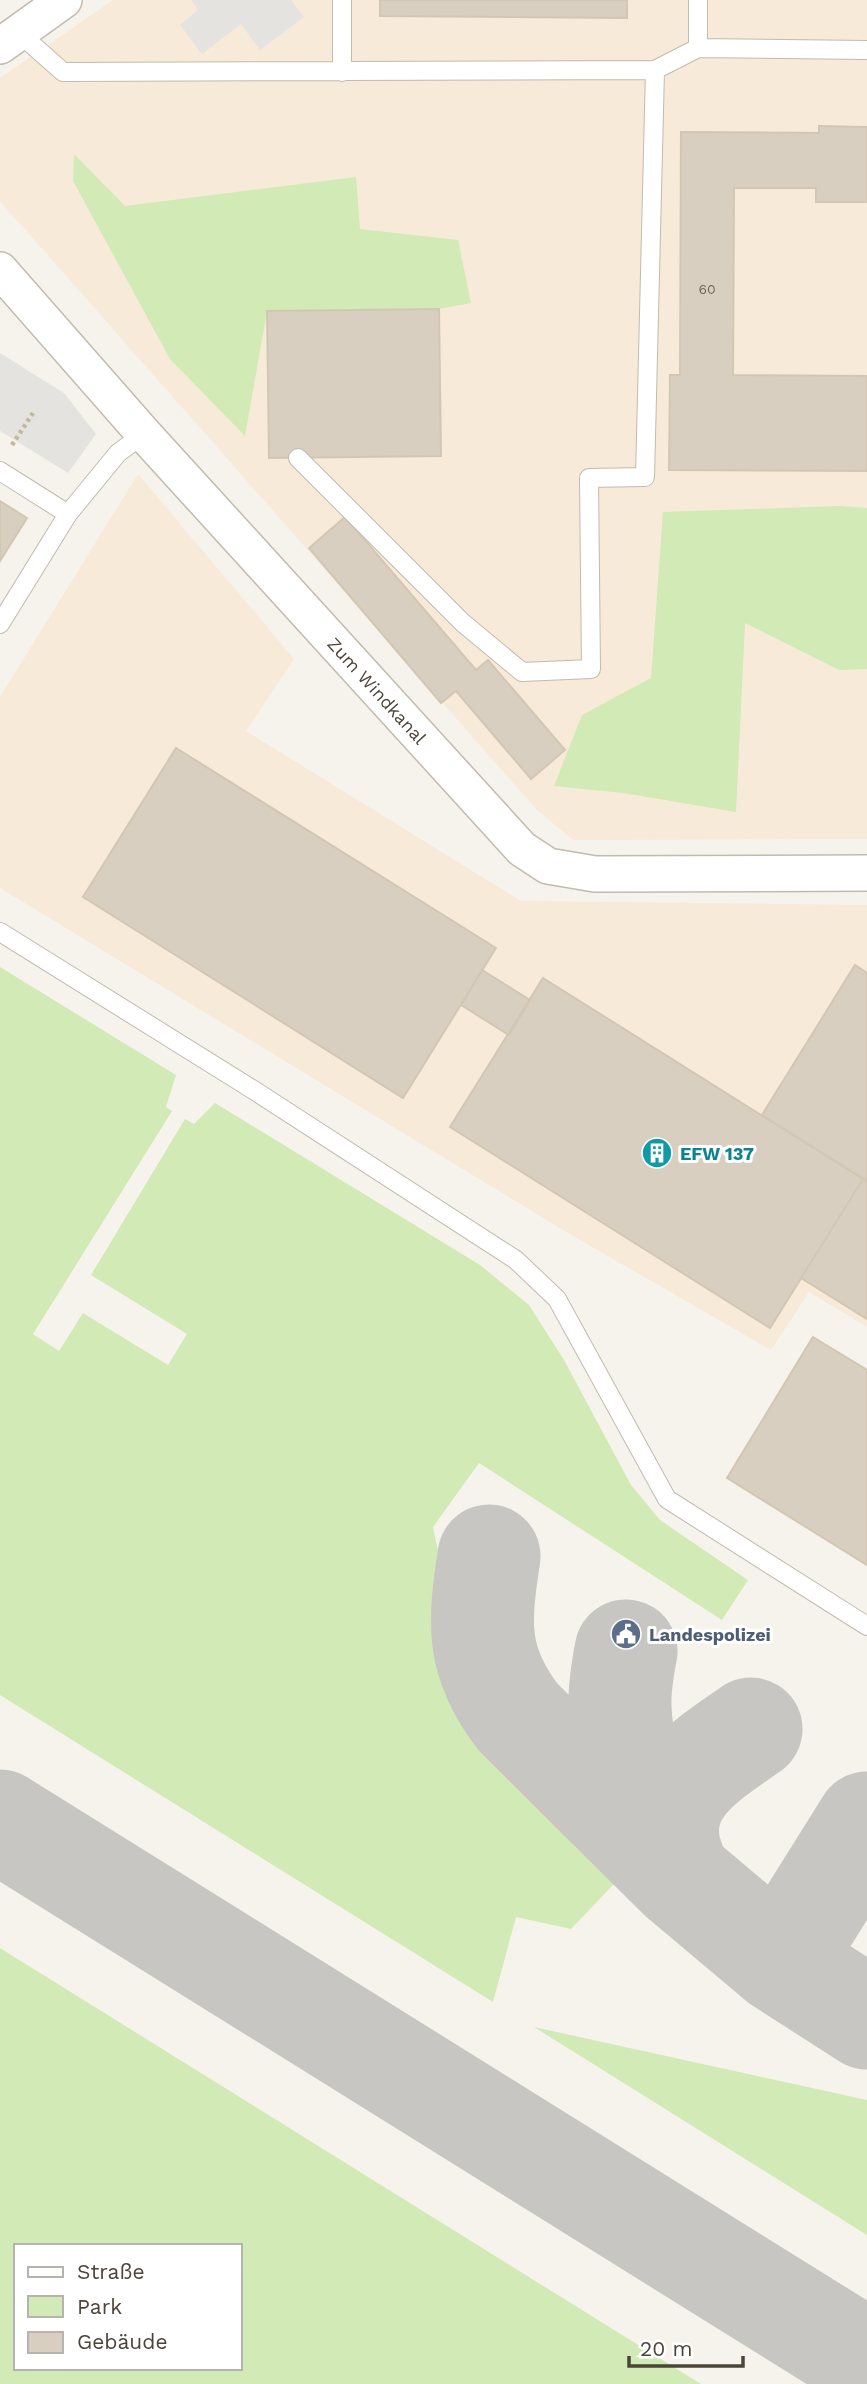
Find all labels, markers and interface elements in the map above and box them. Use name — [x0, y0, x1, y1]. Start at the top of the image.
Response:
house number: 60 — [698, 281, 716, 297]
street label: Zum Windkanal — [324, 633, 432, 748]
building icon: EFW 137 — [640, 1136, 674, 1170]
place label: EFW 137 — [680, 1143, 754, 1164]
public building icon: Landespolizei — [609, 1617, 643, 1651]
place label: Landespolizei — [649, 1624, 771, 1645]
legend — [14, 2244, 242, 2370]
text: Straße — [77, 2259, 145, 2284]
text: Park — [77, 2294, 122, 2319]
scale bar — [629, 2324, 743, 2368]
text: Gebäude — [77, 2329, 168, 2354]
text: 20 m — [640, 2336, 692, 2361]

